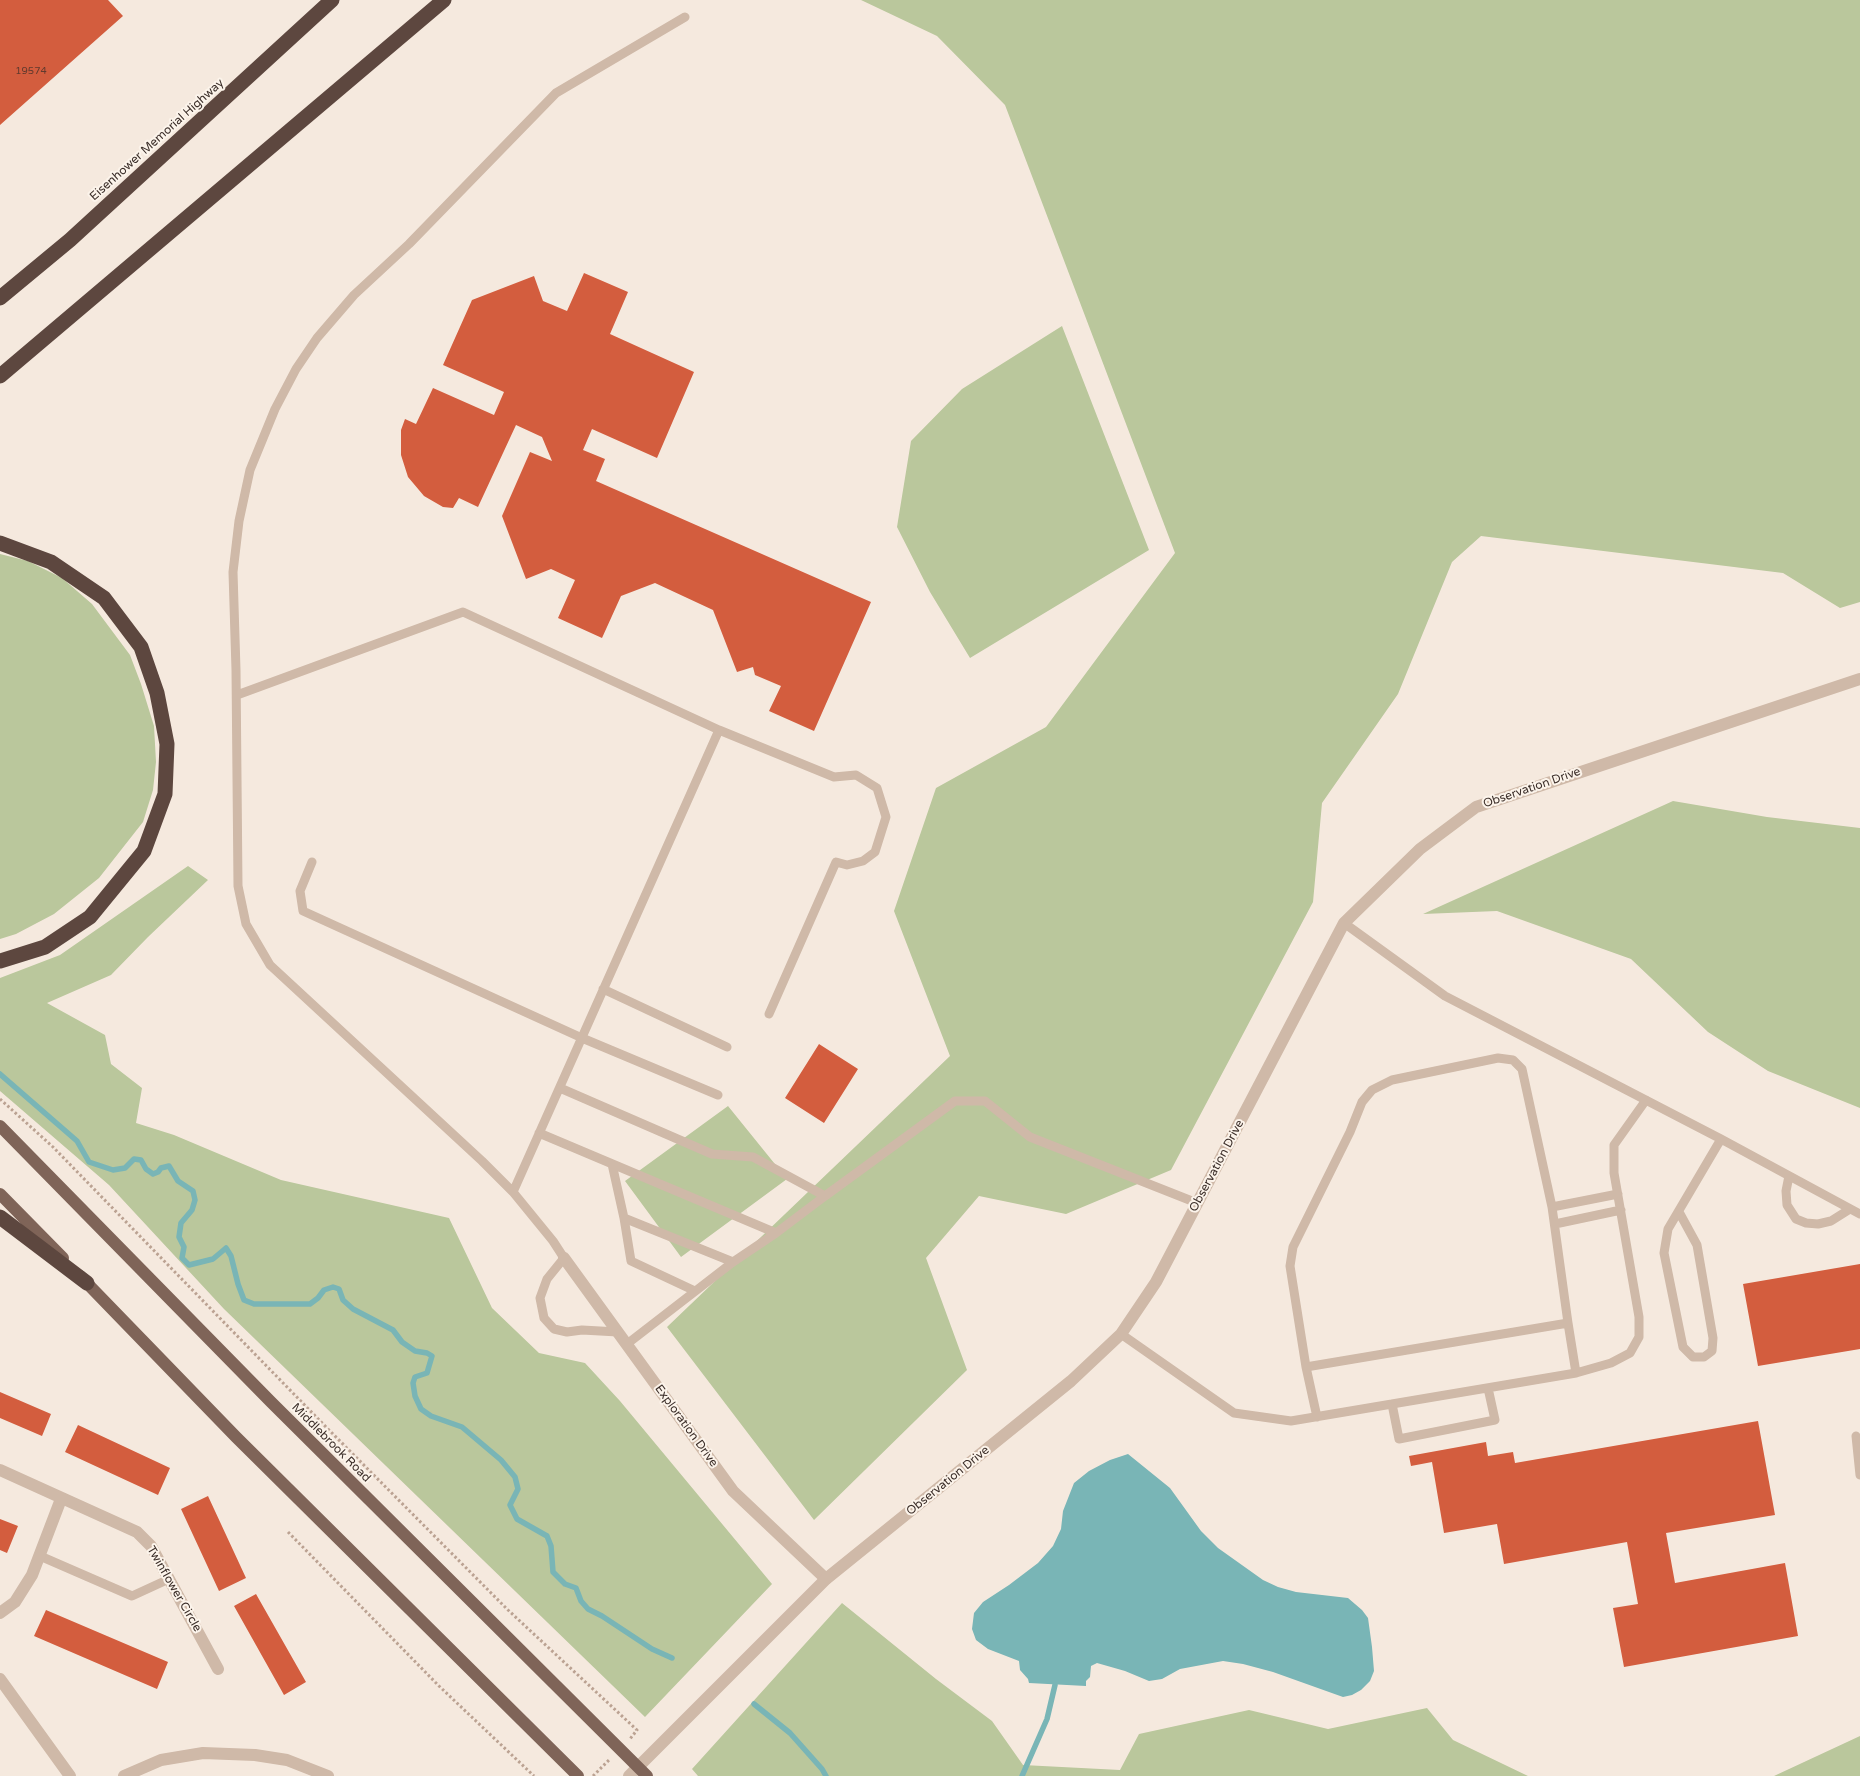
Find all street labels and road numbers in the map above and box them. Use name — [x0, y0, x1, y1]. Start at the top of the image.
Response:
street label: Eisenhower Memorial Highway — [87, 76, 227, 204]
street label: Observation Drive — [1481, 765, 1583, 811]
street label: Observation Drive — [1187, 1118, 1247, 1214]
street label: Exploration Drive — [651, 1382, 721, 1470]
street label: Middlebrook Road — [289, 1401, 373, 1485]
street label: Observation Drive — [904, 1443, 992, 1519]
street label: Twinflower Circle — [144, 1543, 204, 1635]

